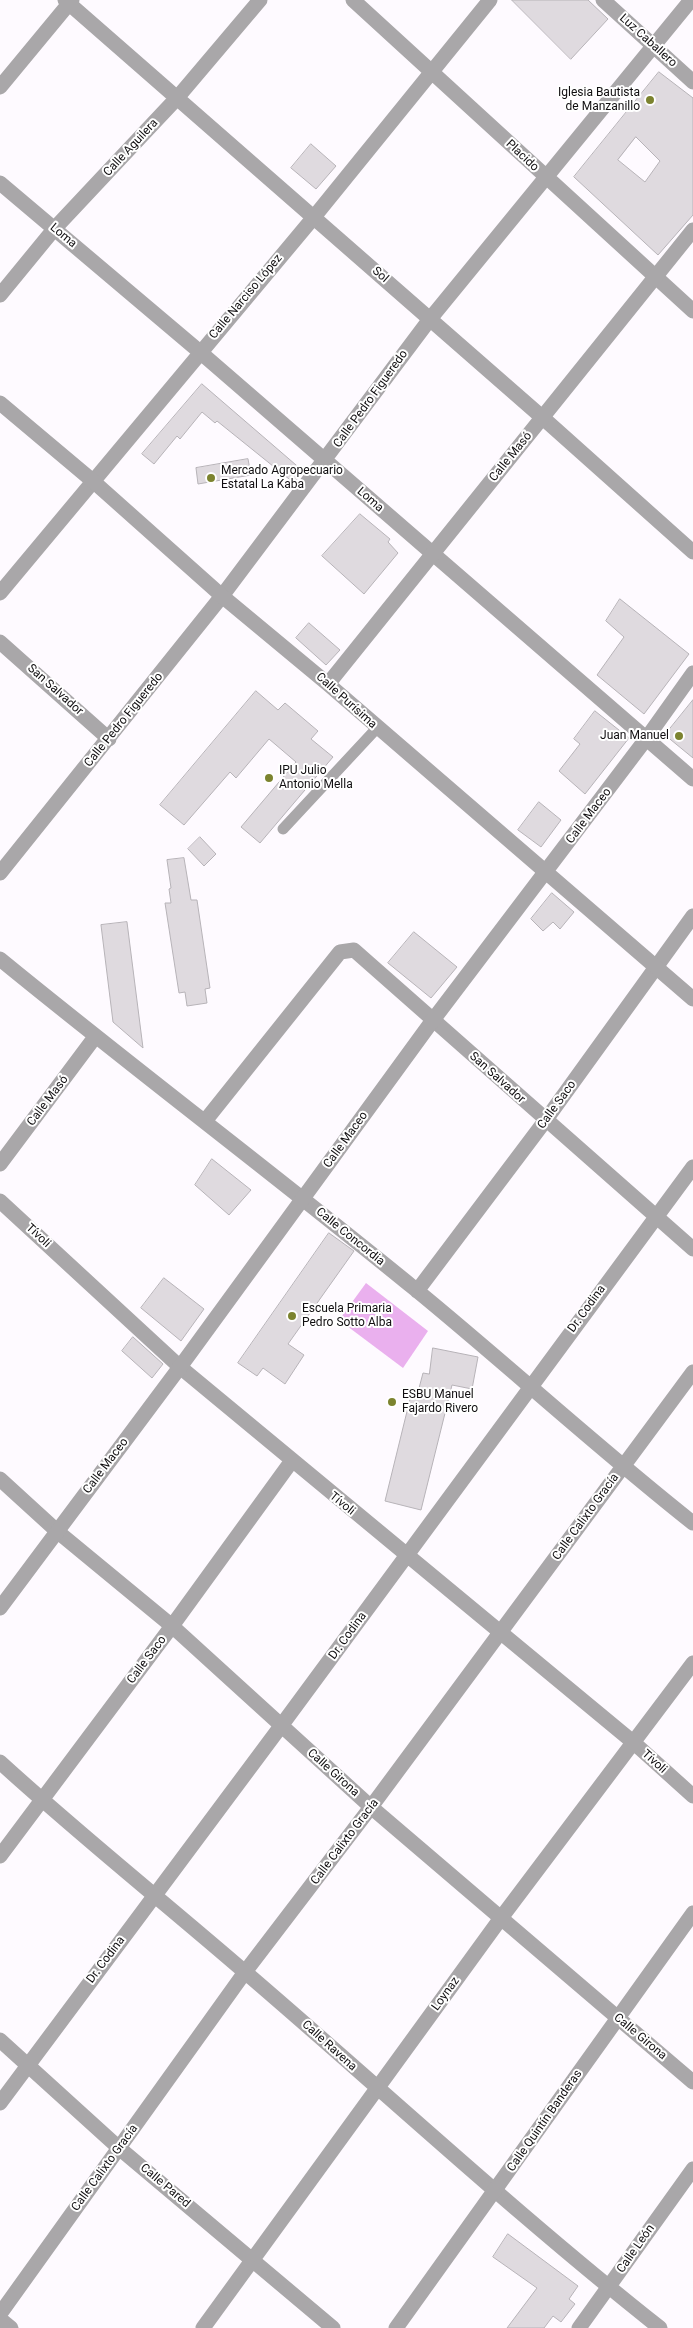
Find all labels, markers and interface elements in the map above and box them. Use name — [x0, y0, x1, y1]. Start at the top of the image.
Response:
street label: Luz Caballero — [616, 11, 680, 71]
place label: Iglesia Bautista de Manzanillo — [558, 86, 640, 114]
marker: Iglesia Bautista de Manzanillo — [644, 94, 656, 106]
street label: Calle Aguilera — [101, 116, 161, 180]
street label: Placido — [503, 137, 541, 175]
street label: Loma — [47, 221, 79, 251]
street label: Calle Narciso López — [206, 252, 286, 342]
street label: Sol — [369, 264, 391, 286]
street label: Calle Pedro Figueredo — [331, 347, 411, 451]
street label: Calle Masó — [487, 429, 535, 485]
place label: Mercado Agropecuario Estatal La Kaba — [221, 464, 343, 492]
marker: Mercado Agropecuario Estatal La Kaba — [205, 472, 217, 484]
street label: Loma — [354, 485, 386, 515]
street label: San Salvador — [24, 661, 86, 719]
street label: Calle Pedro Figueredo — [82, 670, 166, 770]
street label: Calle Purísima — [313, 670, 379, 732]
place label: Juan Manuel — [600, 729, 669, 743]
marker: Juan Manuel — [673, 730, 685, 742]
place label: IPU Julio Antonio Mella — [279, 764, 353, 792]
marker: IPU Julio Antonio Mella — [263, 772, 275, 784]
street label: Calle Maceo — [563, 785, 615, 847]
street label: San Salvador — [466, 1049, 528, 1107]
street label: Calle Masó — [24, 1073, 72, 1129]
street label: Calle Saco — [535, 1078, 579, 1132]
street label: Calle Maceo — [321, 1109, 371, 1171]
street label: Calle Concordia — [313, 1205, 387, 1269]
street label: Tívoli — [23, 1221, 53, 1251]
street label: Dr. Codina — [565, 1283, 609, 1335]
place label: Escuela Primaria Pedro Sotto Alba — [302, 1302, 392, 1330]
marker: Escuela Primaria Pedro Sotto Alba — [286, 1310, 298, 1322]
place label: ESBU Manuel Fajardo Rivero — [402, 1388, 478, 1416]
marker: ESBU Manuel Fajardo Rivero — [386, 1396, 398, 1408]
street label: Calle Maceo — [80, 1435, 132, 1497]
street label: Calle Calixto Gracía — [550, 1471, 622, 1563]
street label: Tívoli — [326, 1489, 358, 1519]
street label: Dr. Codina — [326, 1610, 370, 1662]
street label: Calle Saco — [124, 1633, 170, 1687]
street label: Calle Girona — [304, 1746, 362, 1800]
street label: Tívoli — [639, 1747, 669, 1777]
street label: Calle Calixto Gracía — [308, 1796, 382, 1888]
street label: Dr. Codina — [84, 1934, 128, 1986]
street label: Loynaz — [429, 1974, 463, 2014]
street label: Calle Girona — [611, 2011, 669, 2063]
street label: Calle Ravena — [299, 2018, 359, 2074]
street label: Calle Quintín Banderas — [504, 2067, 586, 2175]
street label: Calle Calixto Gracía — [69, 2122, 141, 2214]
street label: Calle Pared — [137, 2161, 193, 2211]
street label: Calle León — [614, 2222, 658, 2276]

